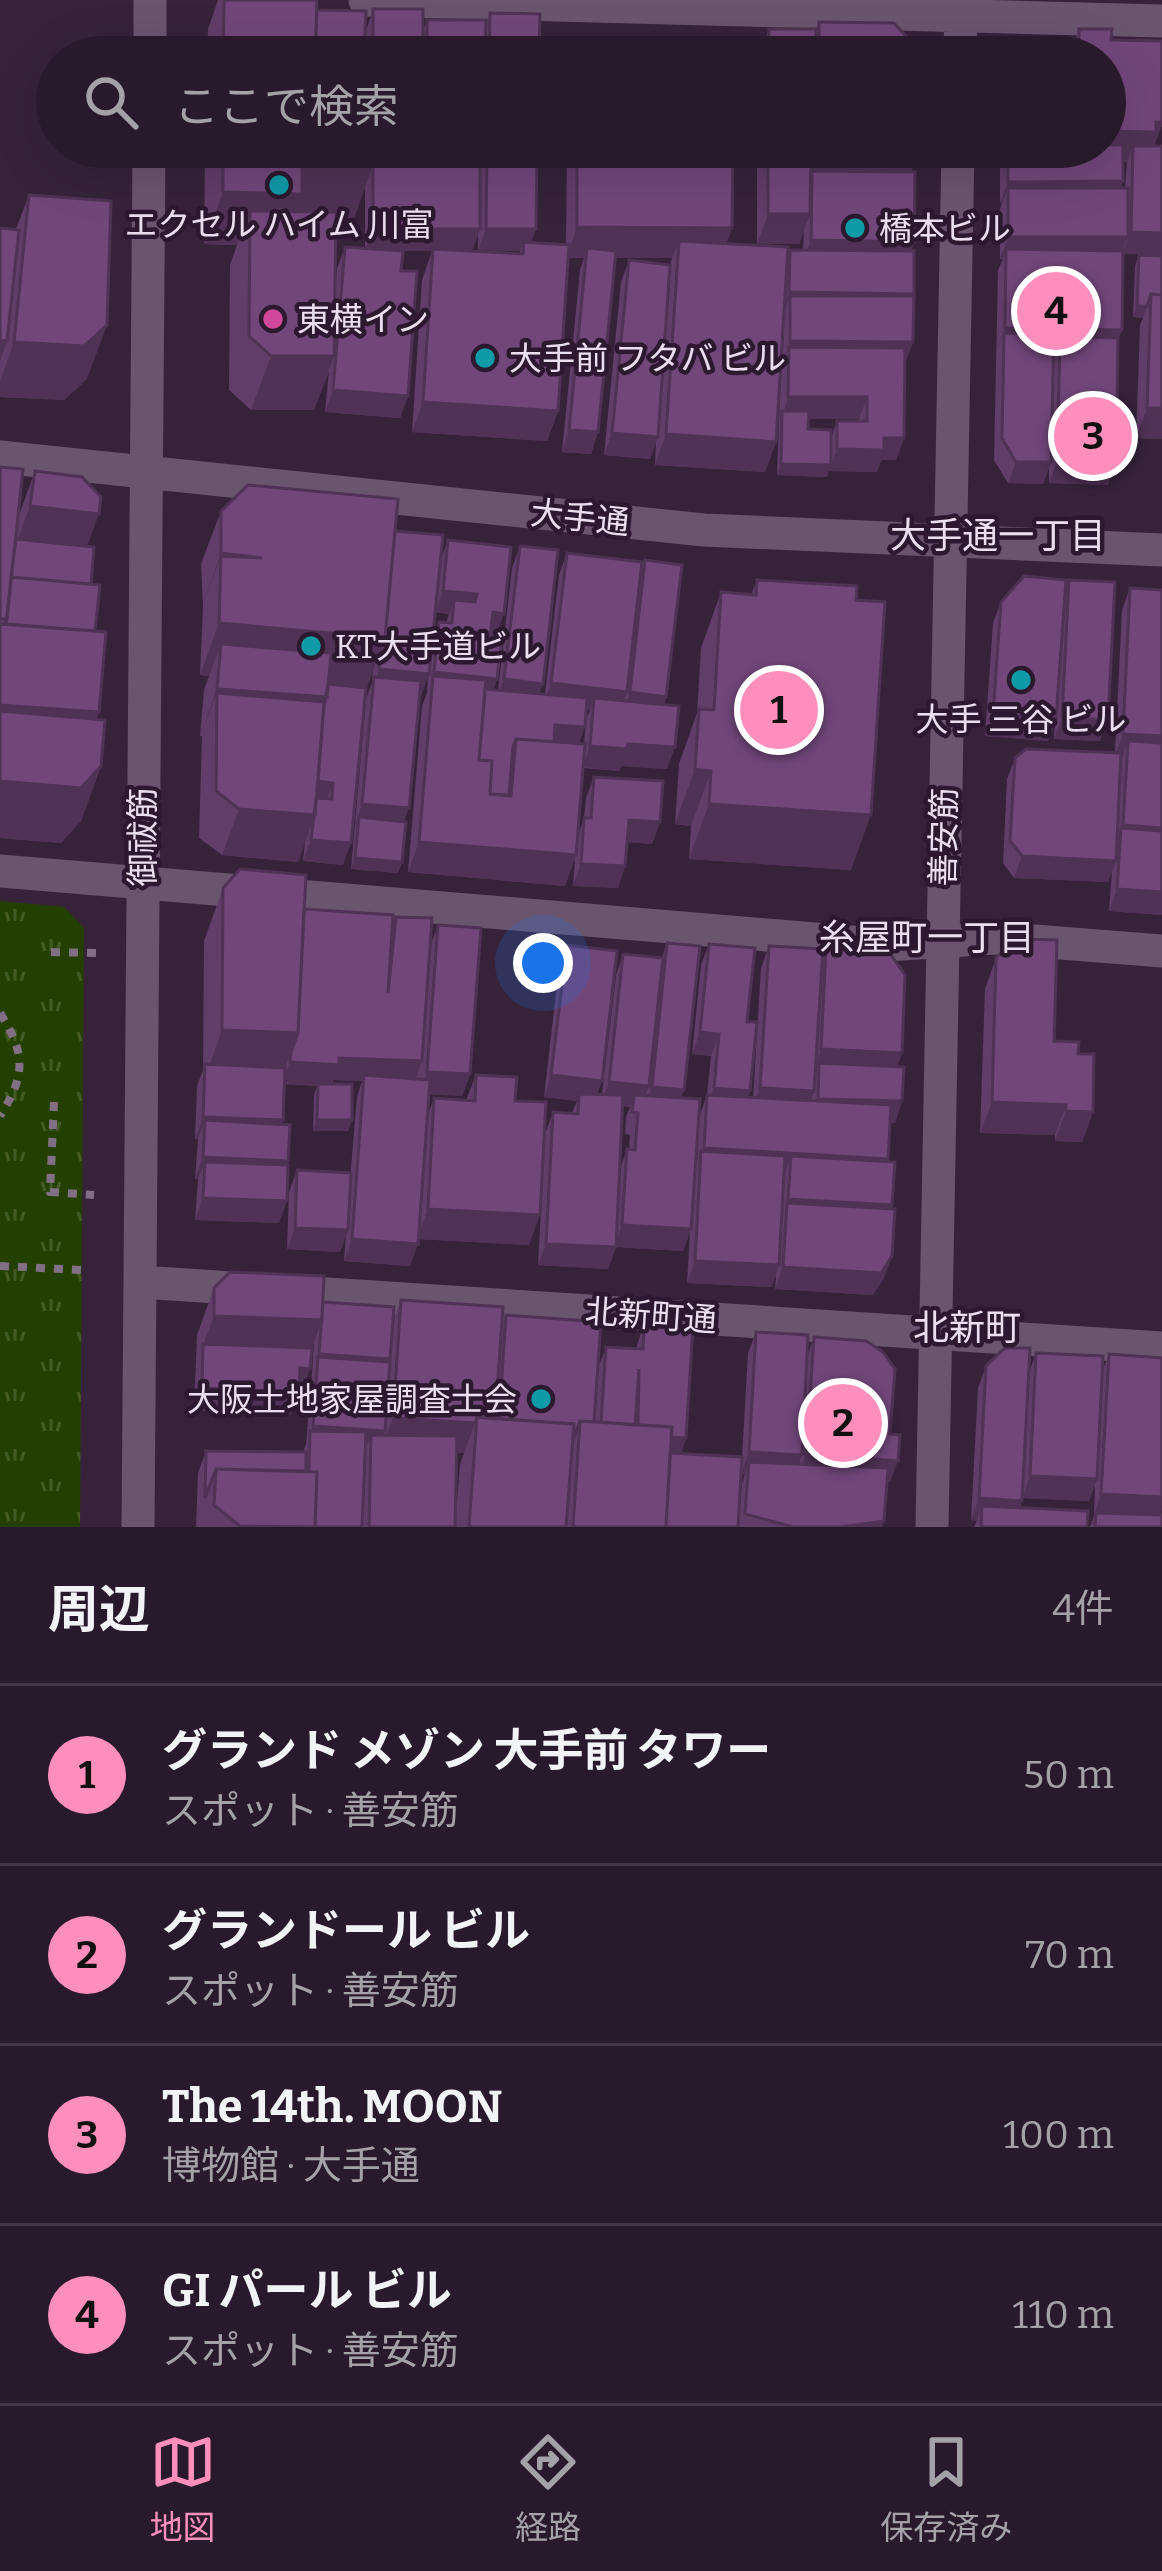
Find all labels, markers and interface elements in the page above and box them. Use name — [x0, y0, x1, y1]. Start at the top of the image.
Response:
search box — [36, 36, 1126, 168]
icon: search — [78, 69, 144, 135]
text: ここで検索 — [174, 80, 399, 134]
marker: エクセル ハイム 川富 — [266, 172, 292, 198]
place label: エクセル ハイム 川富 — [125, 205, 433, 245]
place label: 橋本ビル — [879, 209, 1011, 249]
marker: 橋本ビル — [842, 215, 868, 241]
pin: 4 — [1017, 266, 1095, 356]
place label: 東横イン — [297, 300, 429, 340]
marker: 東横イン — [260, 306, 286, 332]
place label: 大手前 フタバ ビル — [509, 339, 786, 379]
marker: 大手前 フタバ ビル — [472, 345, 498, 371]
pin: 3 — [1054, 391, 1132, 481]
street label: 大手通 — [529, 493, 631, 543]
district label: 大手通一丁目 — [890, 514, 1106, 558]
place label: KT大手道ビル — [335, 627, 541, 667]
marker: KT大手道ビル — [298, 633, 324, 659]
pin: 1 — [740, 665, 818, 755]
marker: 大手 三谷 ビル — [1008, 667, 1034, 693]
place label: 大手 三谷 ビル — [915, 700, 1127, 740]
street label: 善安筋 — [923, 787, 965, 887]
street label: 御祓筋 — [123, 788, 163, 887]
district label: 糸屋町一丁目 — [819, 916, 1035, 960]
your location — [513, 933, 573, 993]
street label: 北新町通 — [584, 1291, 718, 1341]
district label: 北新町 — [913, 1306, 1021, 1350]
pin: 2 — [804, 1378, 882, 1468]
place label: 大阪土地家屋調査士会 — [187, 1380, 517, 1420]
marker: 大阪土地家屋調査士会 — [528, 1386, 554, 1412]
text: 周辺 — [48, 1579, 150, 1641]
text: 4件 — [1052, 1586, 1114, 1632]
text: グランド メゾン 大手前 タワー — [162, 1724, 771, 1778]
text: 1 — [79, 1752, 95, 1798]
text: 50 m — [1023, 1752, 1114, 1798]
text: スポット · 善安筋 — [162, 1788, 459, 1834]
text: グランドール ビル — [162, 1904, 530, 1958]
text: 2 — [76, 1932, 98, 1978]
text: 70 m — [1025, 1932, 1114, 1978]
text: スポット · 善安筋 — [162, 1968, 459, 2014]
text: The 14th. MOON — [162, 2080, 502, 2134]
text: 3 — [76, 2112, 98, 2158]
text: 100 m — [1003, 2112, 1114, 2158]
text: 博物館 · 大手通 — [162, 2143, 420, 2189]
text: GI パール ビル — [162, 2264, 452, 2318]
text: 4 — [75, 2292, 99, 2338]
text: 110 m — [1012, 2292, 1114, 2338]
text: スポット · 善安筋 — [162, 2328, 459, 2374]
tab: 地図 — [150, 2429, 216, 2549]
tab: 経路 — [515, 2429, 581, 2549]
tab: 保存済み — [880, 2429, 1012, 2549]

